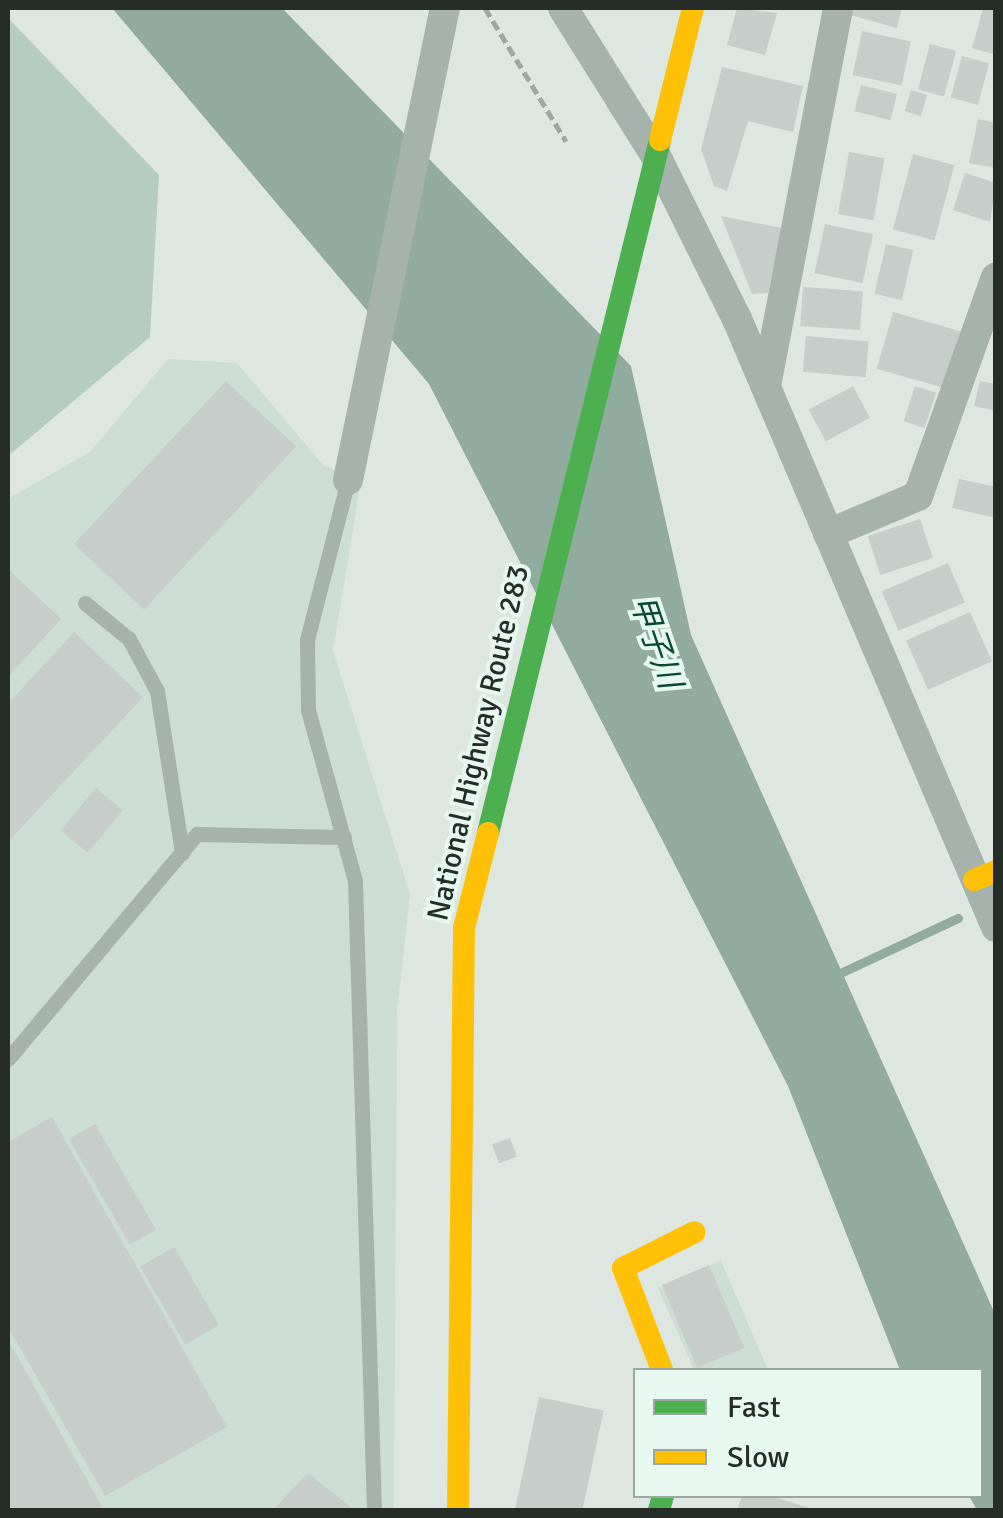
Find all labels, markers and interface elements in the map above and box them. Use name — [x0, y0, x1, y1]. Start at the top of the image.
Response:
street label: National Highway Route 283 — [421, 562, 537, 924]
water label: 甲子川 — [621, 590, 689, 694]
legend — [633, 1368, 983, 1498]
text: Fast — [727, 1389, 780, 1426]
text: Slow — [727, 1439, 789, 1476]

